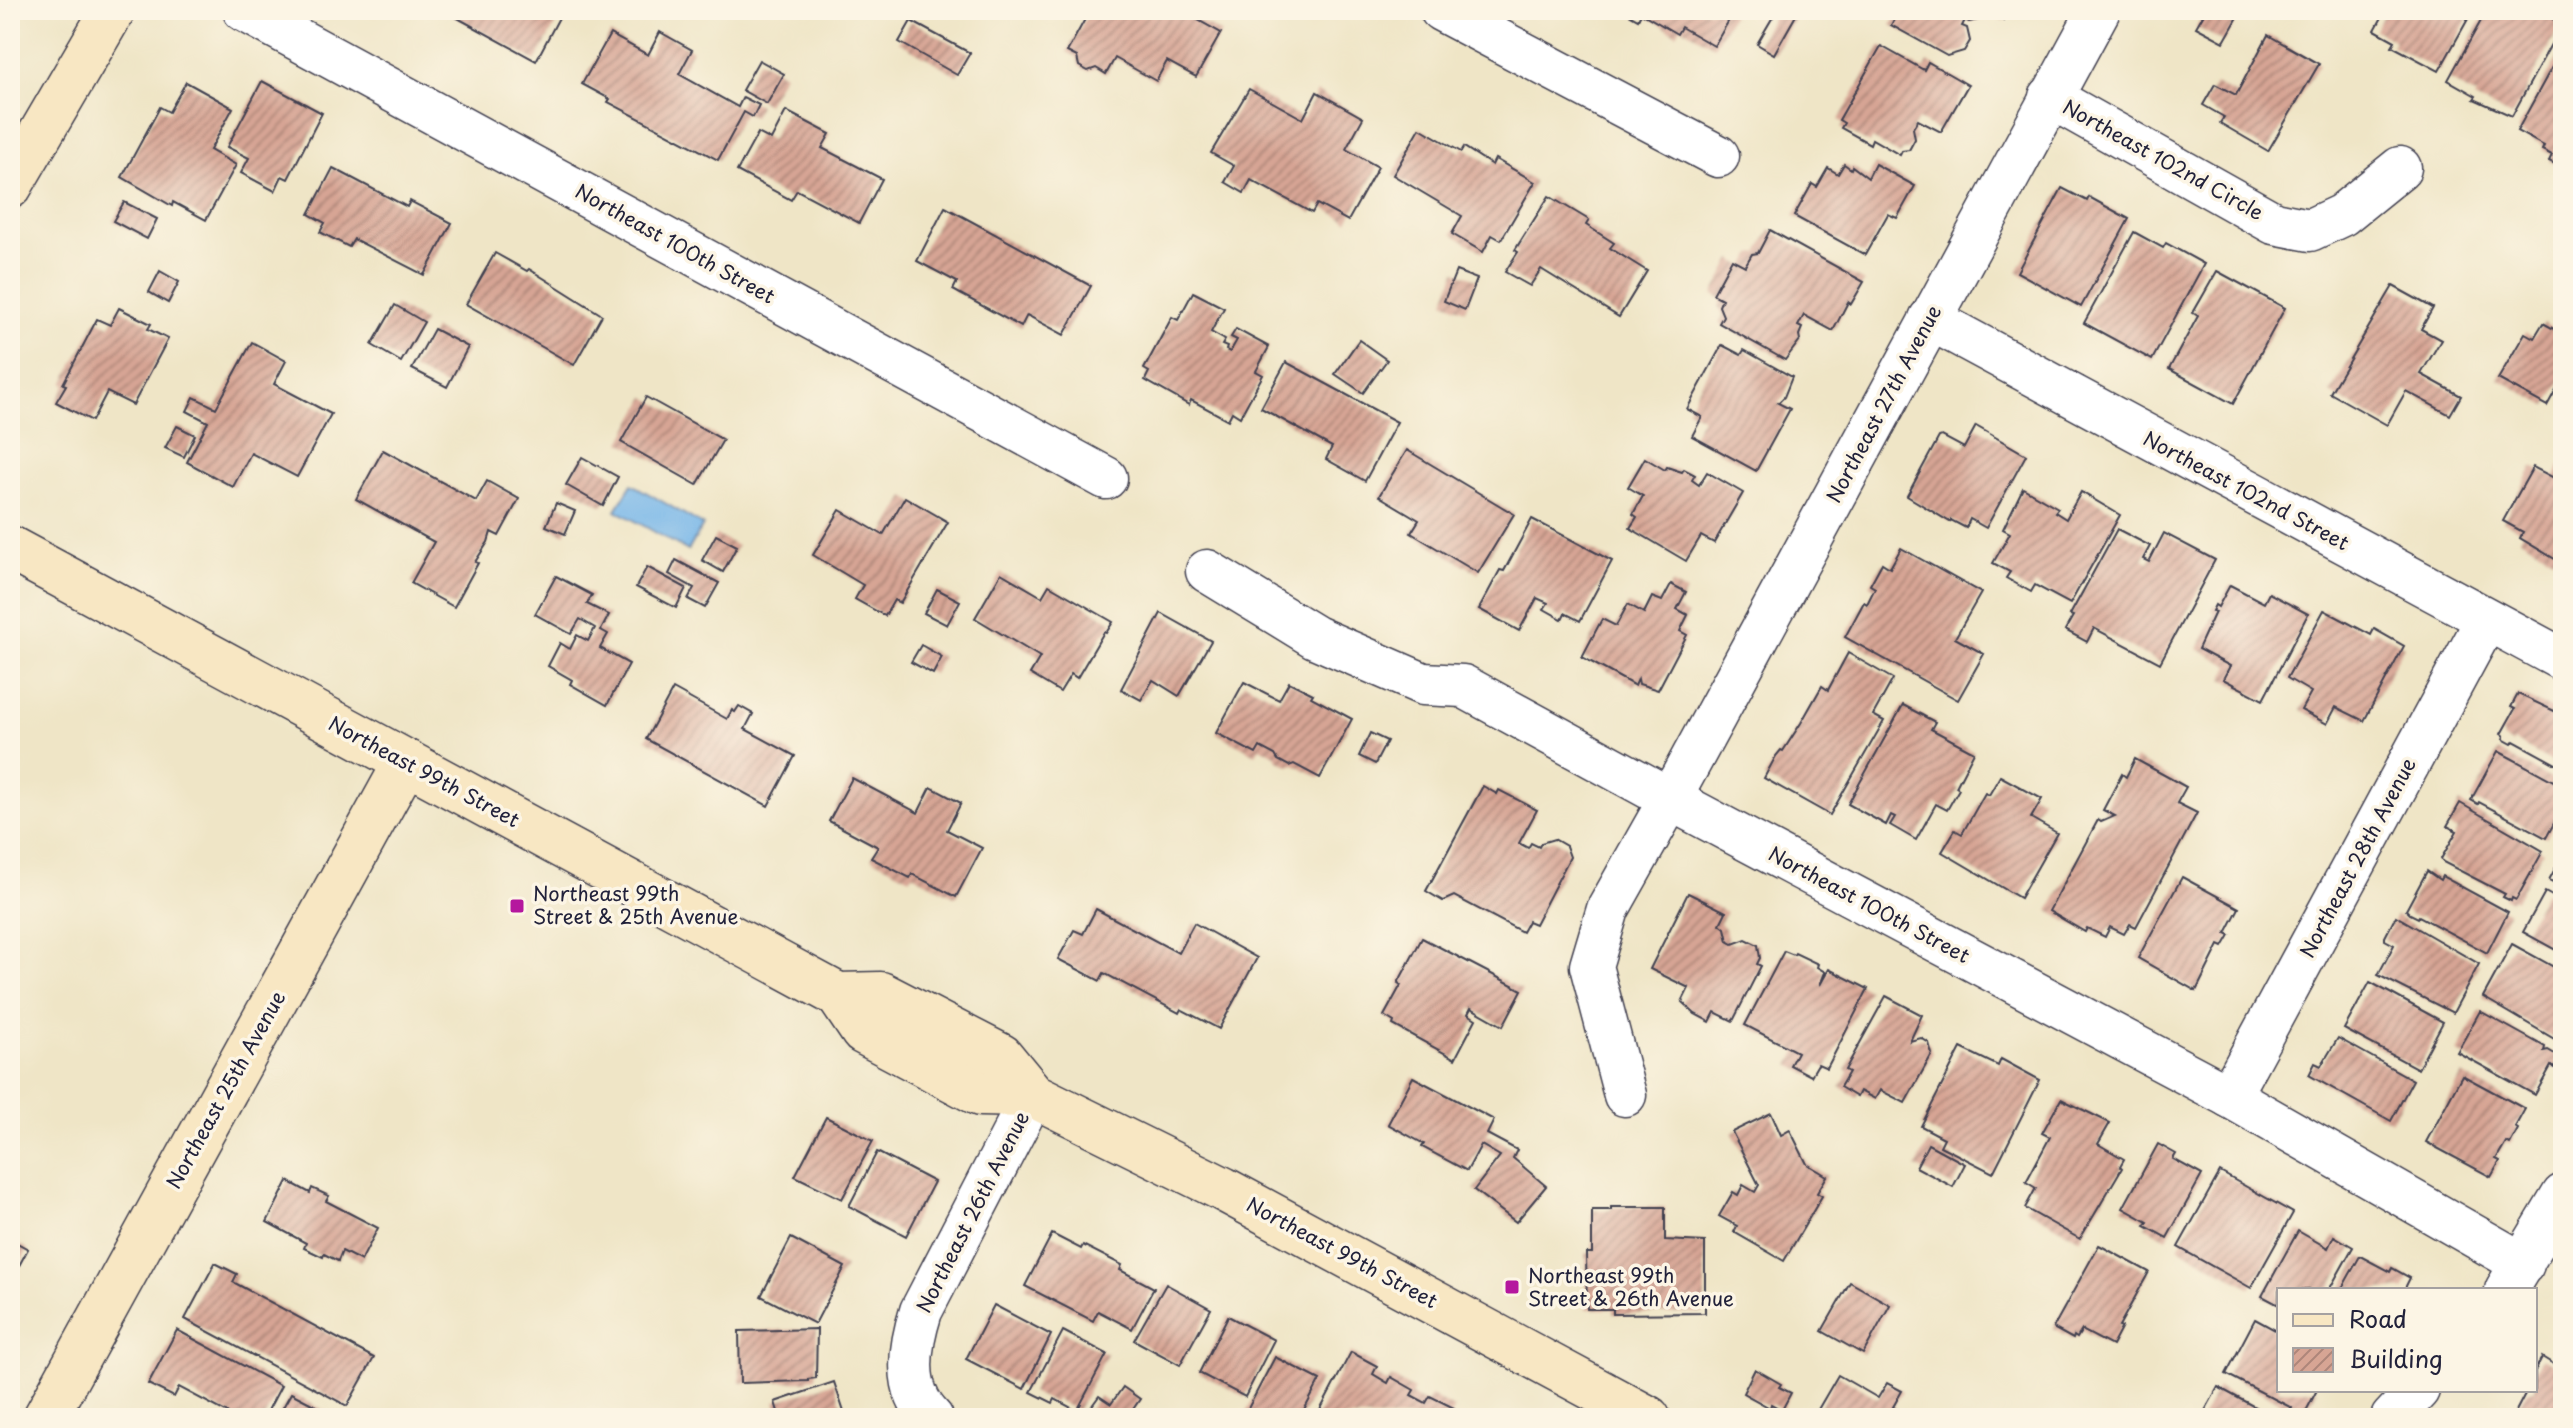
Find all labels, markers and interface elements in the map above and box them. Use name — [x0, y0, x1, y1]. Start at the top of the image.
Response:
street label: Northeast 102nd Circle — [2057, 91, 2269, 227]
street label: Northeast 100th Street — [570, 176, 781, 311]
street label: Northeast 27th Avenue — [1818, 299, 1948, 508]
street label: Northeast 102nd Street — [2138, 423, 2355, 557]
street label: Northeast 99th Street — [324, 708, 525, 834]
street label: Northeast 28th Avenue — [2292, 752, 2423, 963]
street label: Northeast 100th Street — [1763, 838, 1976, 970]
place label: Northeast 99th Street & 25th Avenue — [533, 878, 738, 931]
marker: Northeast 99th Street & 25th Avenue — [508, 897, 526, 915]
street label: Northeast 25th Avenue — [158, 985, 292, 1194]
street label: Northeast 26th Avenue — [908, 1105, 1036, 1318]
street label: Northeast 99th Street — [1242, 1189, 1443, 1315]
place label: Northeast 99th Street & 26th Avenue — [1528, 1260, 1734, 1313]
marker: Northeast 99th Street & 26th Avenue — [1503, 1278, 1521, 1296]
legend — [2277, 1288, 2537, 1392]
text: Road — [2349, 1300, 2407, 1336]
text: Building — [2349, 1340, 2443, 1376]

